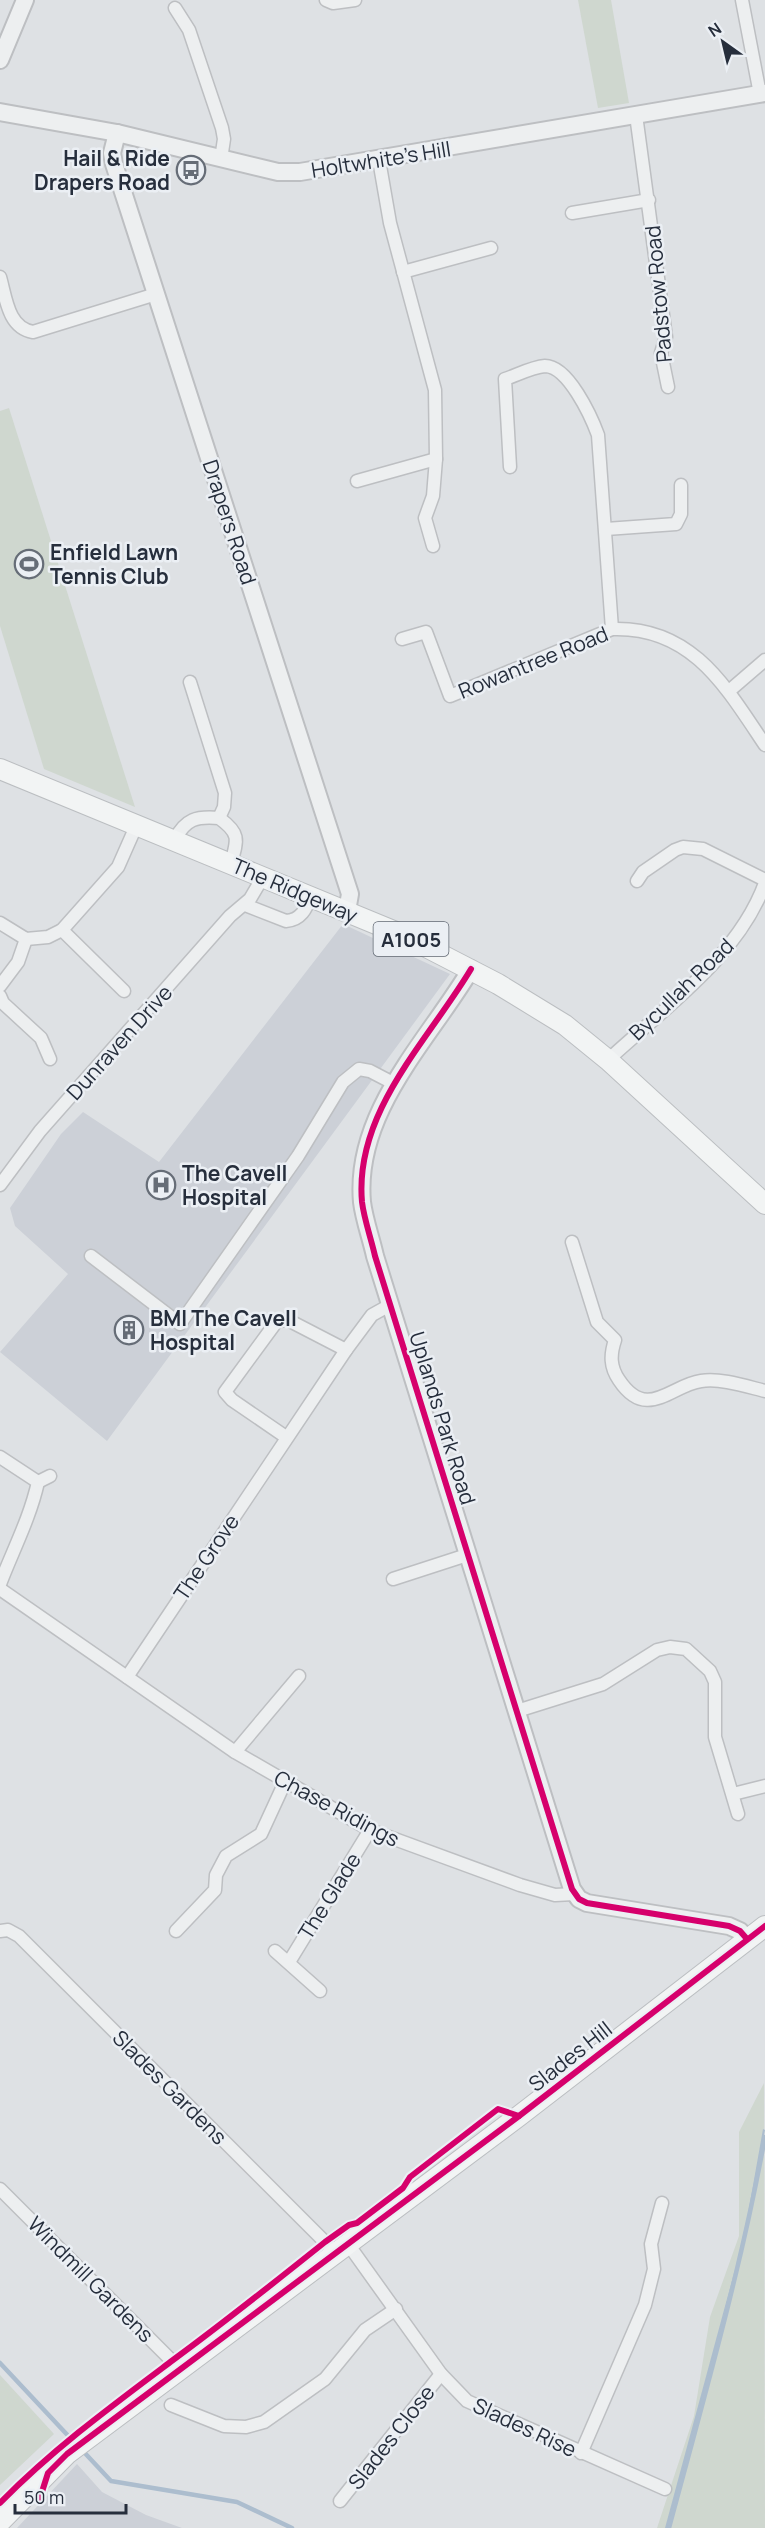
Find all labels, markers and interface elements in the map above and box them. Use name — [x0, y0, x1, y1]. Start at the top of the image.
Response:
north arrow — [693, 12, 753, 72]
text: N — [704, 17, 726, 42]
street label: Holtwhite's Hill — [309, 134, 453, 184]
place label: Hail & Ride Drapers Road — [34, 144, 170, 196]
bus stop icon: Hail & Ride Drapers Road — [175, 154, 207, 186]
street label: Padstow Road — [638, 224, 678, 364]
street label: Drapers Road — [197, 456, 263, 588]
place label: Enfield Lawn Tennis Club — [50, 538, 178, 590]
sports icon: Enfield Lawn Tennis Club — [13, 548, 45, 580]
street label: Rowantree Road — [454, 619, 612, 705]
street label: The Ridgeway — [228, 851, 362, 929]
road number: A1005 — [374, 922, 448, 956]
street label: Bycullah Road — [623, 932, 739, 1046]
street label: Dunraven Drive — [60, 979, 178, 1105]
place label: The Cavell Hospital — [182, 1159, 288, 1211]
hospital icon: The Cavell Hospital — [145, 1169, 177, 1201]
place label: BMI The Cavell Hospital — [150, 1304, 297, 1356]
building icon: BMI The Cavell Hospital — [113, 1314, 145, 1346]
street label: Uplands Park Road — [403, 1328, 483, 1508]
street label: The Grove — [167, 1508, 245, 1606]
street label: Chase Ridings — [269, 1763, 405, 1853]
street label: The Glade — [291, 1847, 367, 1945]
street label: Slades Hill — [523, 2015, 617, 2097]
street label: Slades Gardens — [107, 2024, 233, 2150]
street label: Windmill Gardens — [22, 2210, 160, 2348]
street label: Slades Close — [341, 2379, 441, 2495]
street label: Slades Rise — [469, 2391, 581, 2463]
scale bar — [15, 2477, 126, 2515]
text: 50 m — [24, 2485, 64, 2509]

